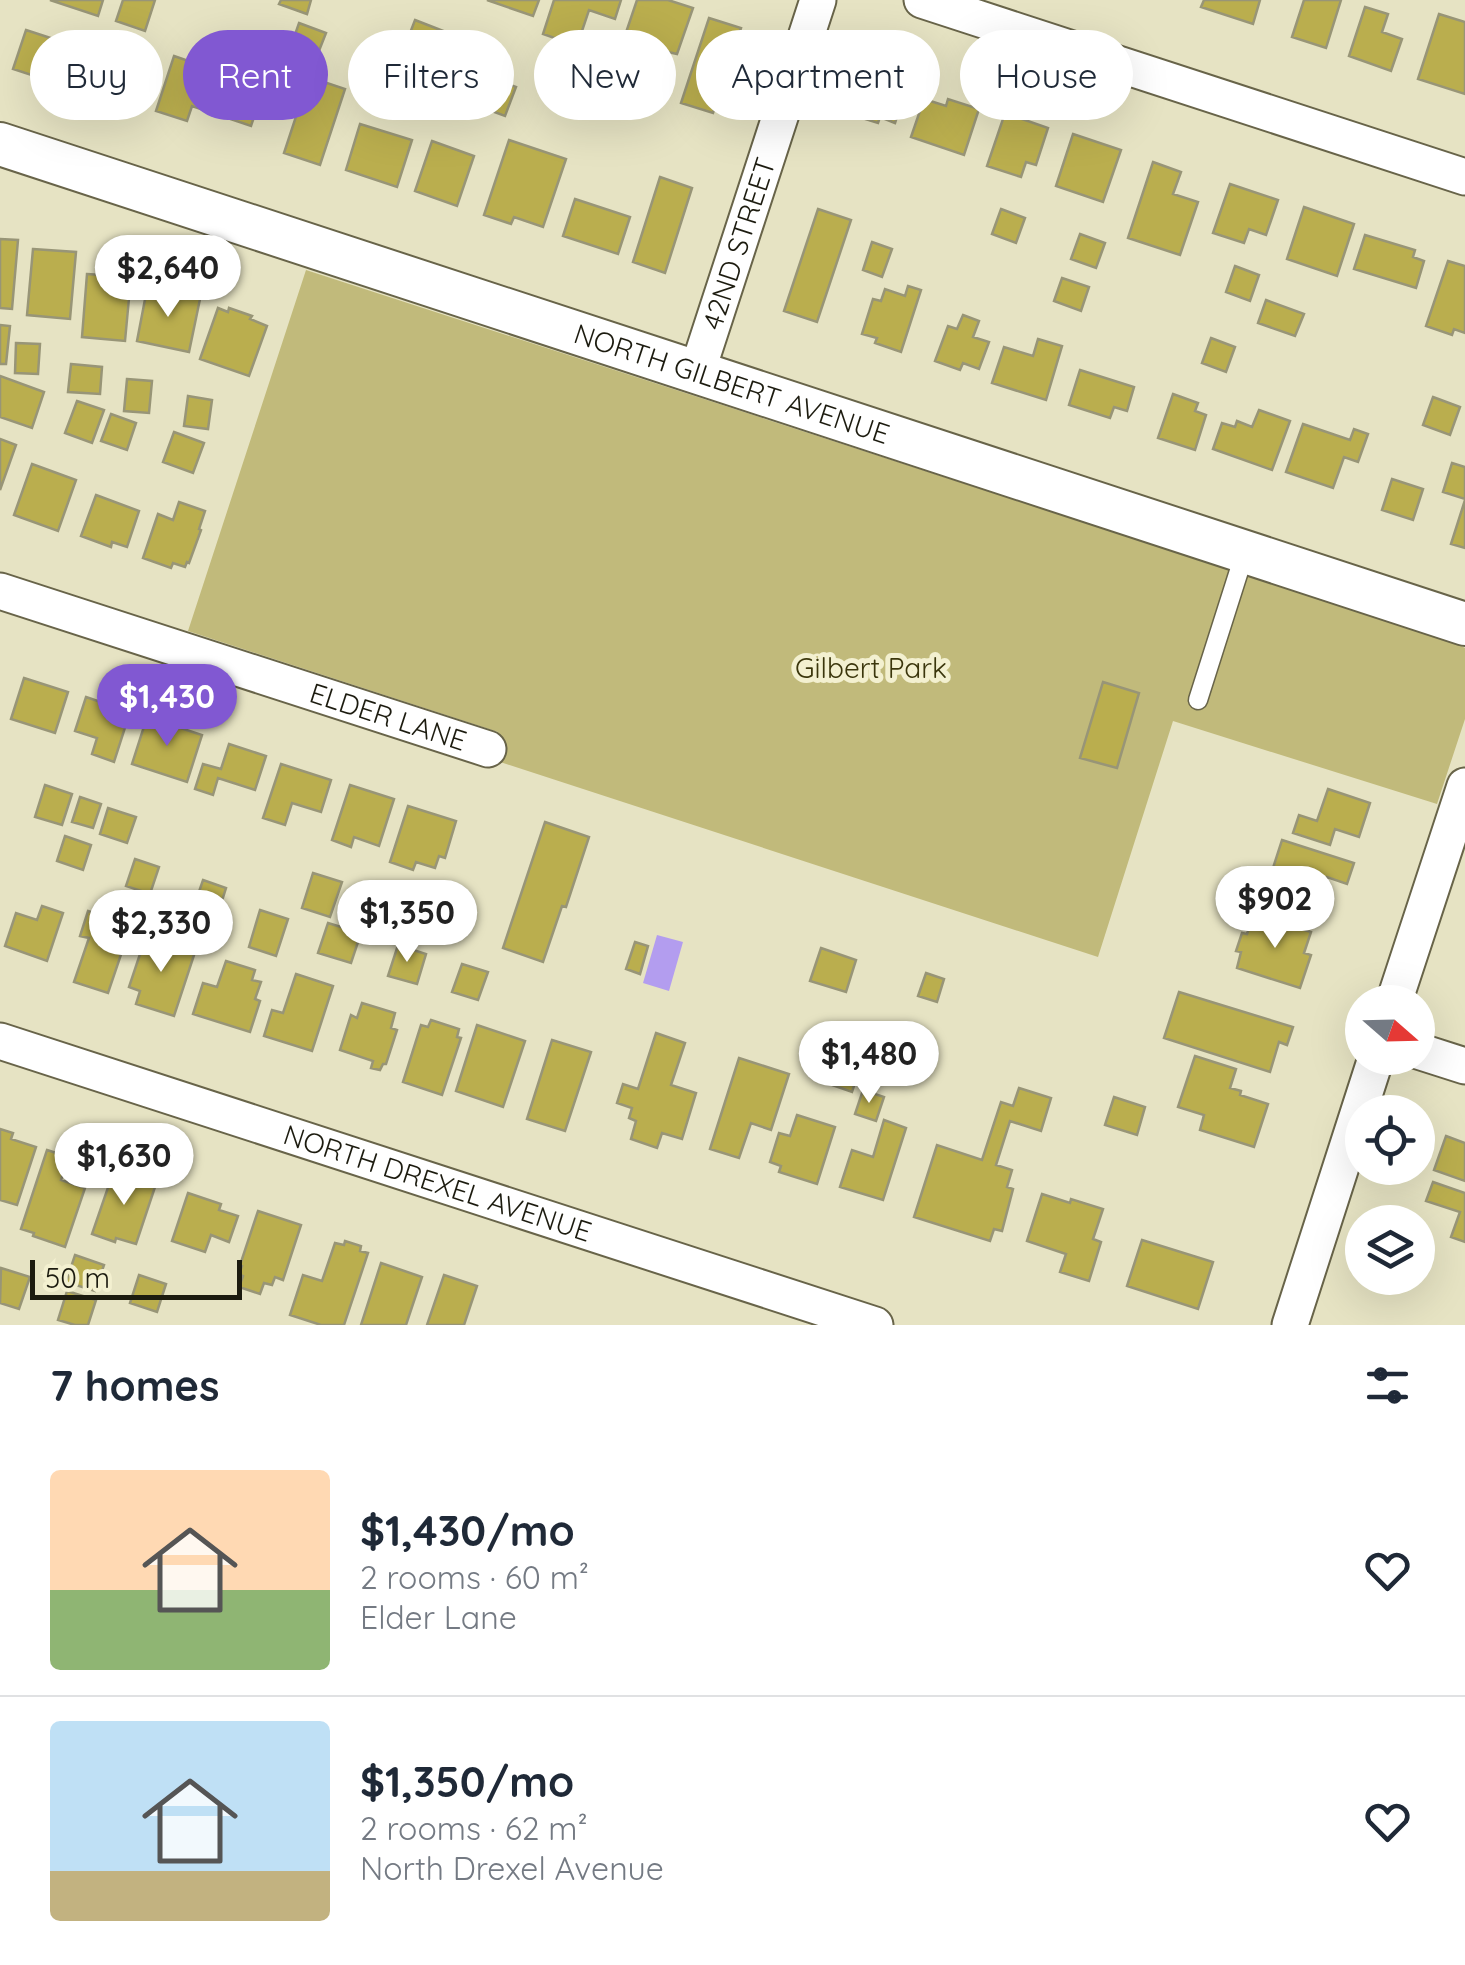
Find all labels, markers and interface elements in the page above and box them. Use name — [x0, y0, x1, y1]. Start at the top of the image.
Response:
chip: Buy — [30, 30, 163, 120]
chip: Rent — [183, 30, 328, 120]
chip: Filters — [348, 30, 514, 120]
chip: New — [534, 30, 676, 120]
chip: Apartment — [696, 30, 940, 120]
chip: House — [960, 30, 1133, 120]
street label: 42ND STREET — [694, 153, 783, 334]
pin: $2,640 — [87, 235, 249, 320]
text: $2,640 — [117, 247, 219, 287]
street label: NORTH GILBERT AVENUE — [570, 315, 894, 451]
park label: Gilbert Park — [795, 650, 947, 685]
pin: $1,430 — [86, 664, 248, 749]
street label: ELDER LANE — [306, 675, 471, 758]
text: $1,430 — [119, 676, 215, 716]
pin: $902 — [1216, 866, 1334, 951]
text: $902 — [1237, 878, 1313, 918]
pin: $1,350 — [326, 880, 488, 965]
pin: $2,330 — [80, 890, 242, 975]
text: $1,350 — [359, 892, 455, 932]
text: $2,330 — [111, 902, 211, 942]
north arrow — [1345, 985, 1435, 1075]
map controls — [1345, 985, 1435, 1295]
pin: $1,480 — [788, 1021, 950, 1106]
text: $1,480 — [821, 1033, 917, 1073]
button: locate — [1345, 1095, 1435, 1185]
street label: NORTH DREXEL AVENUE — [279, 1116, 596, 1249]
pin: $1,630 — [43, 1123, 205, 1208]
text: $1,630 — [77, 1135, 171, 1175]
button: layers — [1345, 1205, 1435, 1295]
scale bar — [30, 1255, 242, 1300]
text: 50 m — [45, 1260, 110, 1295]
icon: filters — [1360, 1358, 1415, 1413]
text: 7 homes — [50, 1359, 219, 1412]
text: $1,430/mo — [360, 1504, 575, 1557]
icon: home — [130, 1510, 250, 1630]
icon: heart — [1360, 1543, 1415, 1598]
text: 2 rooms · 60 m² — [360, 1557, 589, 1597]
text: Elder Lane — [360, 1597, 517, 1637]
text: $1,350/mo — [360, 1755, 574, 1808]
icon: home — [130, 1761, 250, 1881]
icon: heart — [1360, 1794, 1415, 1849]
text: 2 rooms · 62 m² — [360, 1808, 588, 1848]
text: North Drexel Avenue — [360, 1848, 664, 1888]

